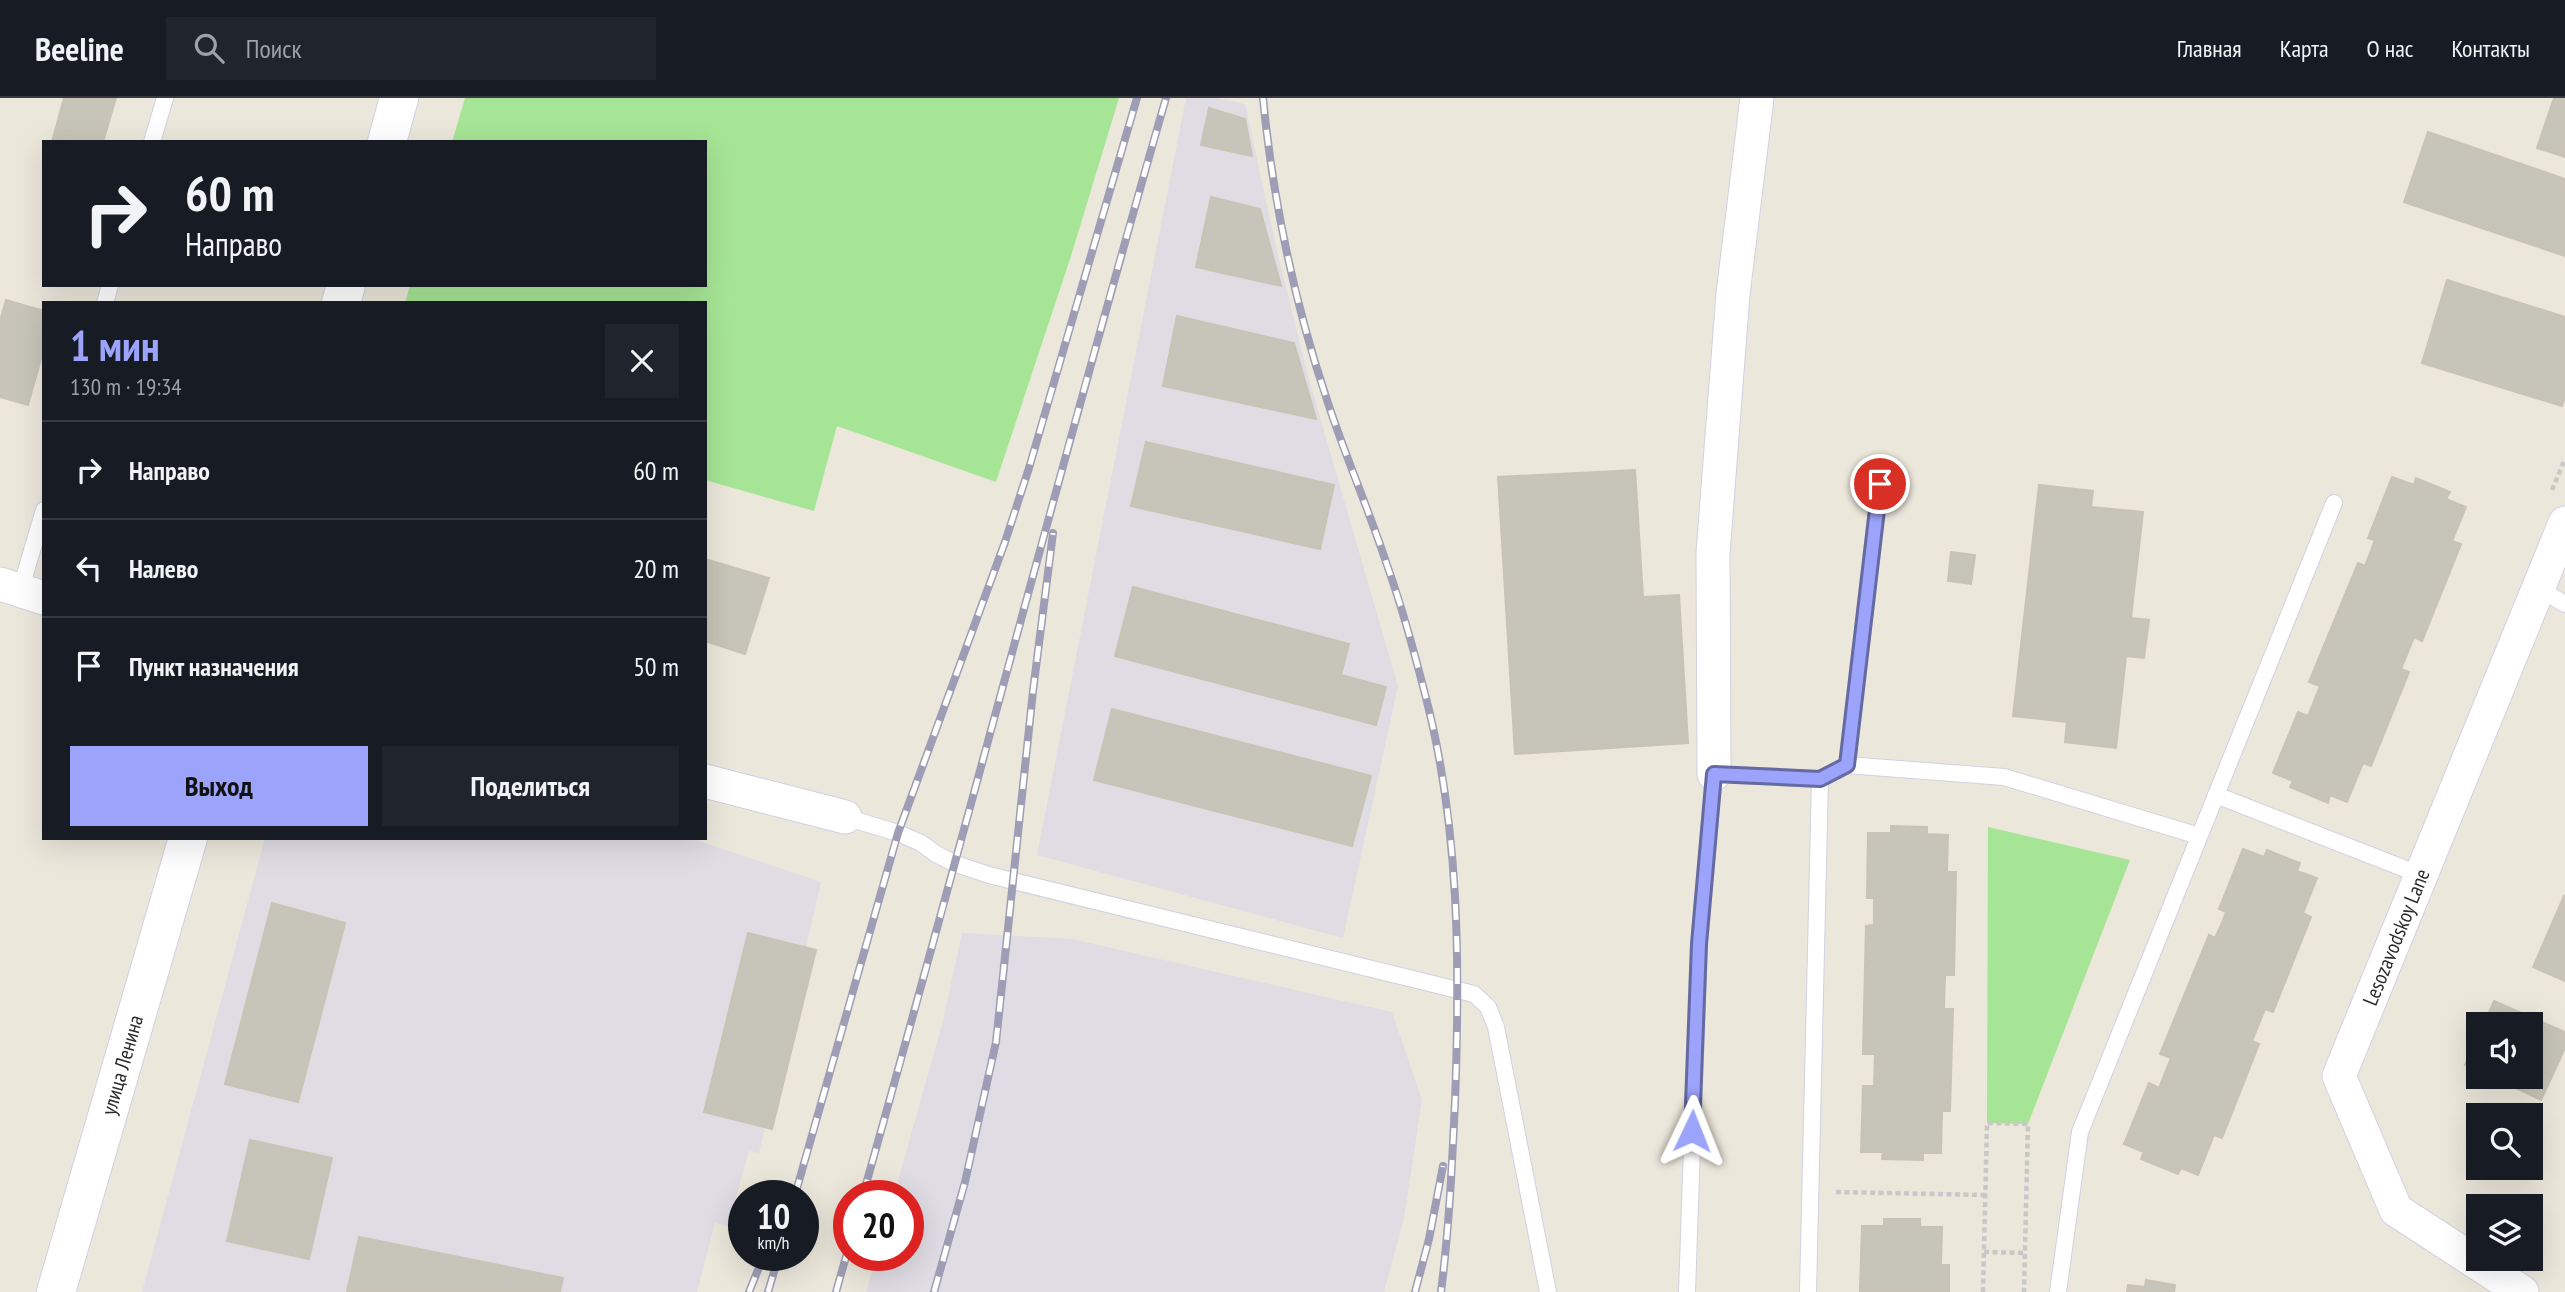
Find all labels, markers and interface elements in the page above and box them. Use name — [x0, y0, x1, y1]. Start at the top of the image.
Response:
search box — [166, 17, 656, 80]
text: Beeline — [35, 27, 124, 70]
icon: search — [190, 29, 228, 67]
text: Поиск — [246, 32, 301, 65]
text: Главная — [2177, 33, 2242, 64]
text: Карта — [2280, 33, 2329, 64]
text: О нас — [2367, 33, 2413, 64]
text: Контакты — [2451, 33, 2530, 64]
text: 60 m — [185, 161, 274, 225]
icon: right — [70, 168, 161, 259]
text: Направо — [185, 223, 282, 265]
text: 1 мин — [70, 318, 160, 373]
button: close — [605, 324, 679, 398]
text: 130 m · 19:34 — [70, 372, 182, 401]
icon: right — [70, 451, 108, 489]
text: Направо — [129, 454, 210, 487]
text: 60 m — [633, 454, 679, 487]
pin — [1850, 454, 1910, 514]
icon: arrive — [1861, 465, 1899, 503]
icon: left — [70, 549, 108, 587]
text: Налево — [129, 552, 198, 585]
text: 20 m — [633, 552, 679, 585]
icon: arrive — [70, 647, 108, 685]
text: Пункт назначения — [129, 650, 299, 683]
text: 50 m — [633, 650, 679, 683]
button: Выход — [70, 746, 368, 826]
button: Поделиться — [382, 746, 679, 826]
street label: Lesozavodskoy Lane — [2356, 865, 2436, 1009]
street label: улица Ленина — [95, 1012, 149, 1118]
map controls — [2466, 1012, 2543, 1271]
button: sound — [2466, 1012, 2543, 1089]
position arrow — [1655, 1094, 1729, 1168]
button: search — [2466, 1103, 2543, 1180]
speed limit sign: 20 — [833, 1180, 924, 1271]
text: 10 — [757, 1193, 790, 1239]
button: layers — [2466, 1194, 2543, 1271]
text: km/h — [758, 1231, 789, 1254]

